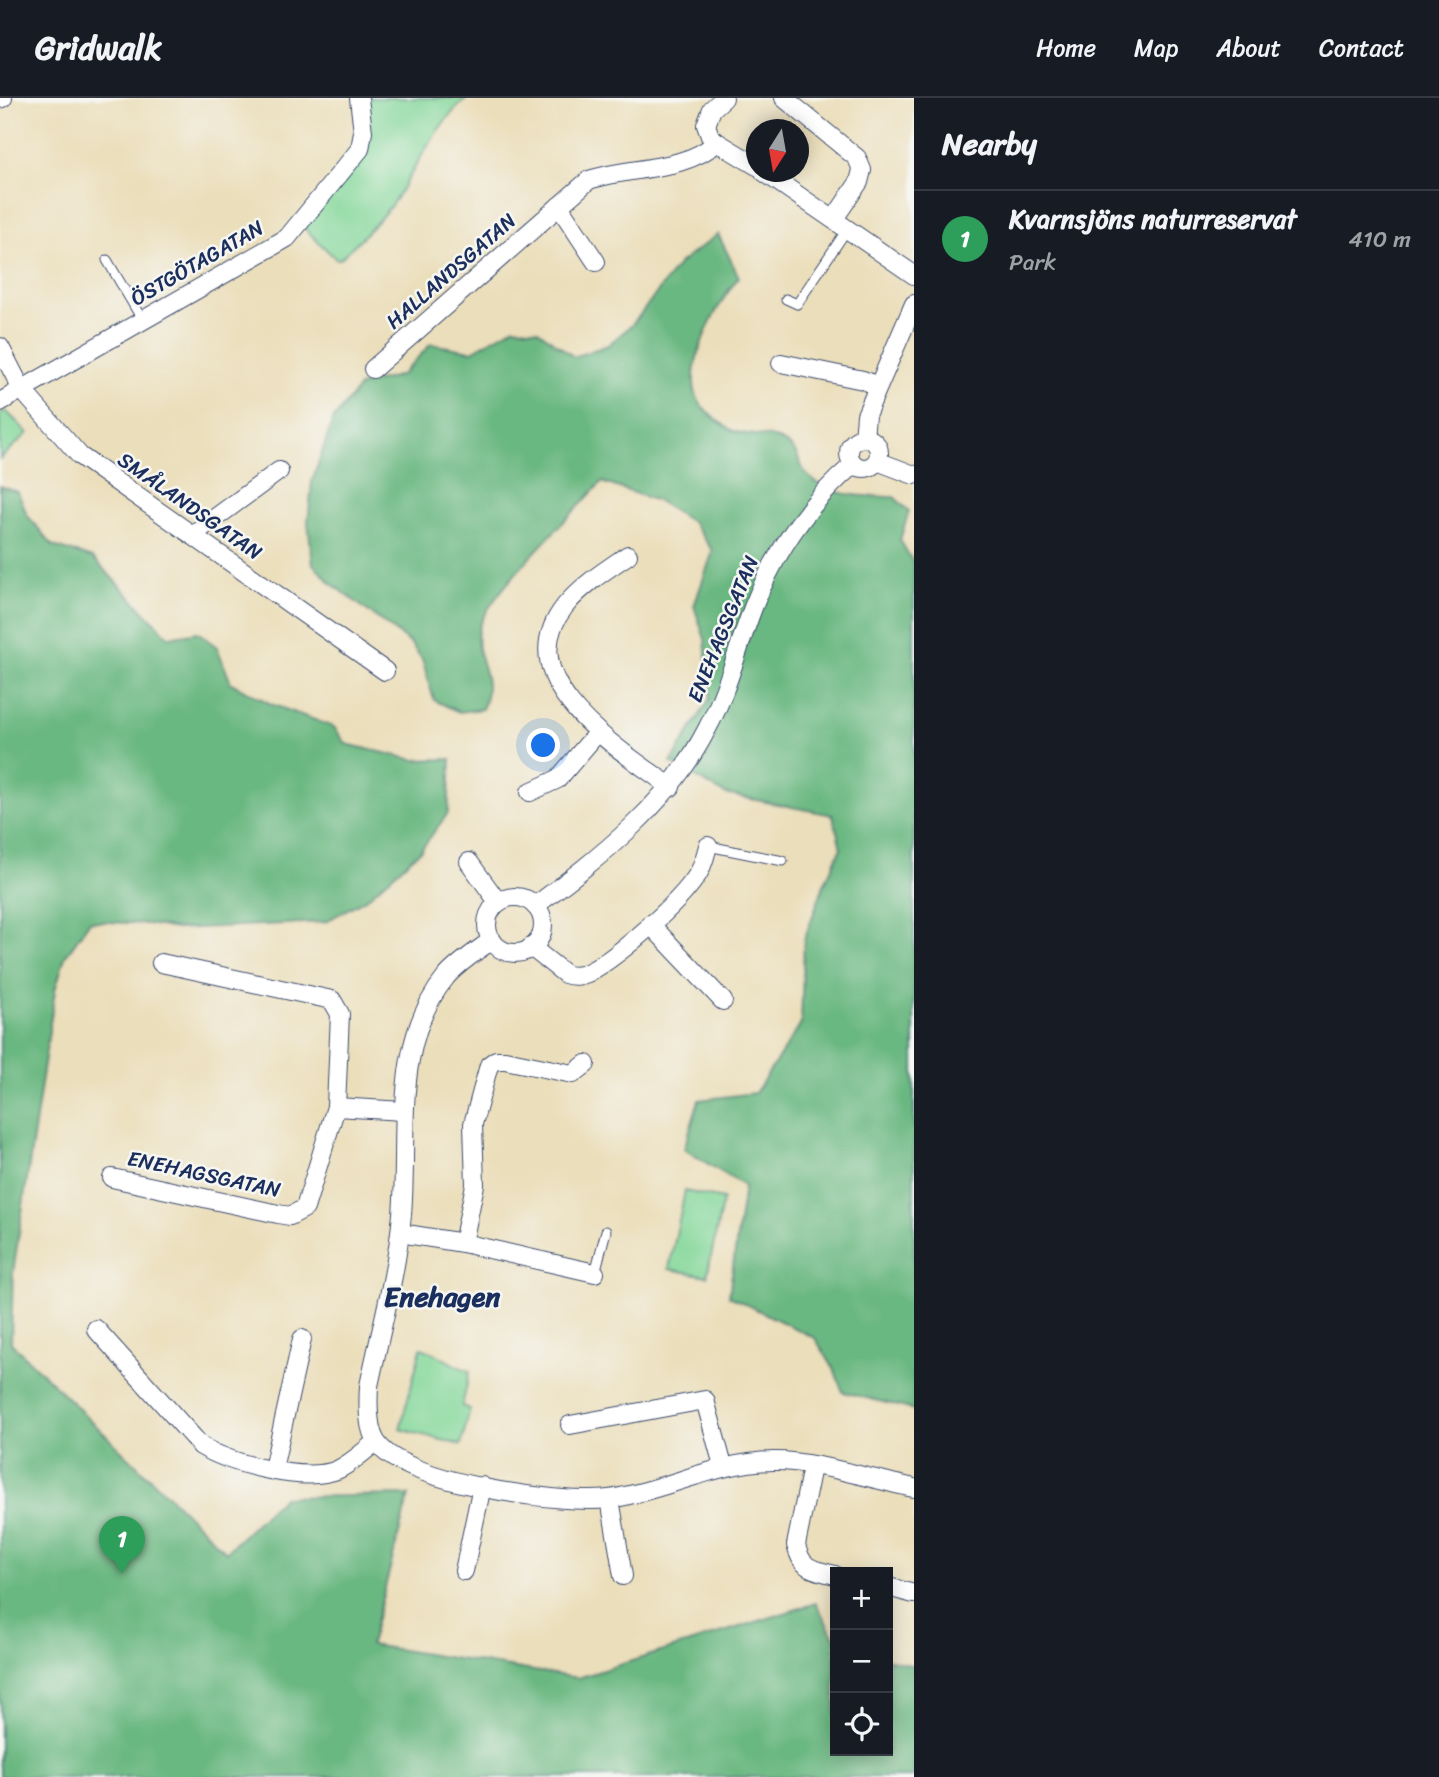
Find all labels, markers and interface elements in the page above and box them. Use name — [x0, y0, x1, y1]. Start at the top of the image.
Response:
text: Gridwalk — [35, 19, 162, 77]
text: Home — [1036, 27, 1096, 69]
text: Map — [1134, 27, 1178, 69]
text: About — [1216, 27, 1281, 69]
text: Contact — [1319, 27, 1404, 69]
text: Nearby — [942, 117, 1037, 171]
north arrow — [746, 119, 809, 182]
text: Kvarnsjöns naturreservat — [1009, 196, 1297, 242]
street label: HALLANDSGATAN — [377, 203, 525, 339]
street label: ÖSTGÖTAGATAN — [123, 209, 271, 317]
text: 1 — [960, 219, 970, 260]
text: 410 m — [1349, 219, 1411, 260]
text: Park — [1009, 242, 1056, 283]
street label: SMÅLANDSGATAN — [109, 442, 271, 571]
street label: ENEHAGSGATAN — [676, 549, 770, 708]
your location — [526, 728, 560, 762]
street label: ENEHAGSGATAN — [124, 1139, 284, 1209]
district label: Enehagen — [384, 1272, 501, 1321]
pin: 1 — [99, 1516, 145, 1574]
map controls — [830, 1567, 893, 1756]
button: + — [830, 1567, 893, 1630]
button: − — [830, 1630, 893, 1693]
button: locate — [830, 1693, 893, 1756]

